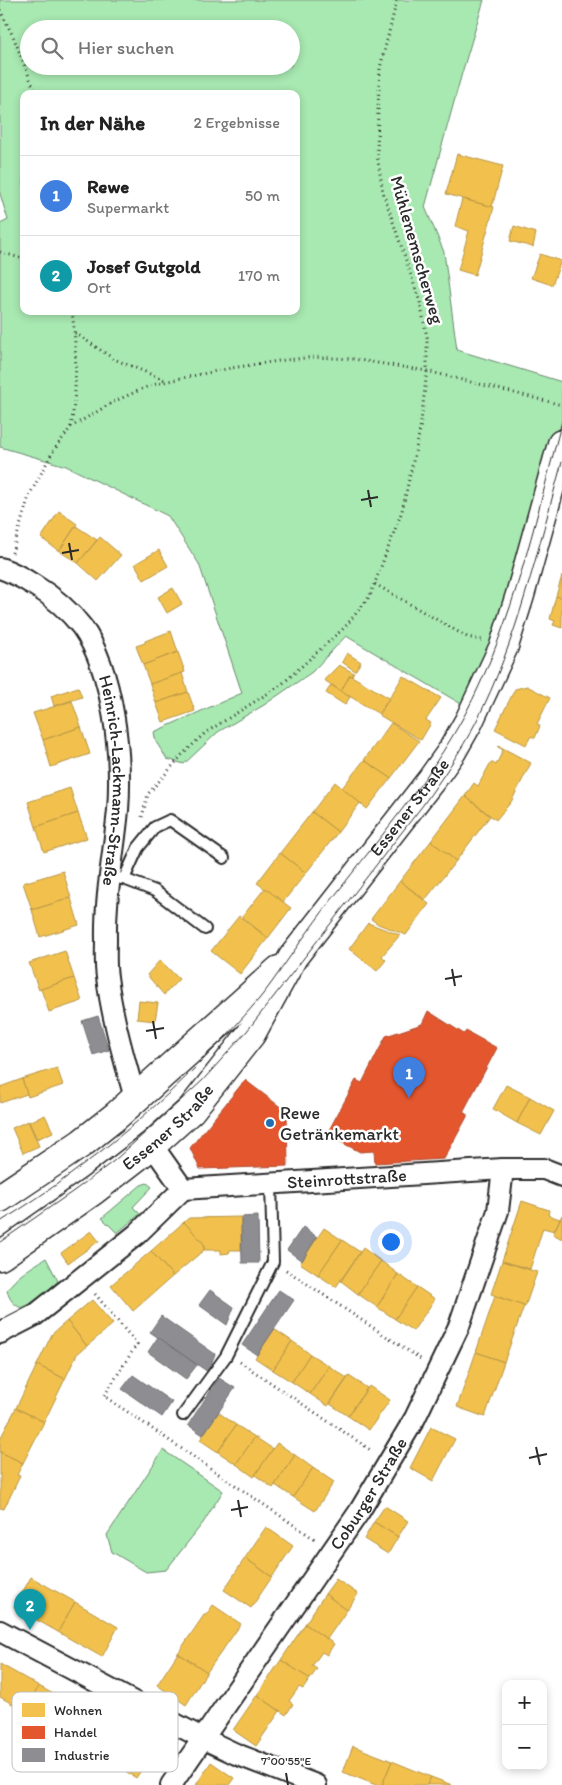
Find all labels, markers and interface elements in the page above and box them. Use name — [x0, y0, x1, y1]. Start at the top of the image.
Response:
search box — [20, 20, 300, 75]
icon: search — [38, 34, 66, 62]
text: Hier suchen — [78, 36, 174, 59]
text: In der Nähe — [40, 110, 145, 135]
text: 2 Ergebnisse — [194, 113, 280, 132]
street label: Mühlenemscherweg — [385, 173, 449, 327]
text: Rewe — [87, 175, 129, 198]
text: 1 — [52, 186, 60, 205]
text: 50 m — [245, 186, 280, 205]
text: Supermarkt — [87, 198, 169, 217]
text: Josef Gutgold — [87, 255, 201, 278]
text: 2 — [52, 266, 60, 285]
text: 170 m — [238, 266, 280, 285]
text: Ort — [87, 278, 111, 297]
street label: Heinrich-Lackmann-Straße — [94, 672, 130, 887]
street label: Essener Straße — [365, 754, 454, 861]
pin: 1 — [393, 1057, 425, 1098]
street label: Essener Straße — [118, 1080, 218, 1175]
place label: Rewe Getränkemarkt — [280, 1102, 399, 1145]
marker: Rewe Getränkemarkt — [264, 1117, 276, 1129]
street label: Steinrottstraße — [286, 1164, 407, 1193]
your location — [378, 1229, 404, 1255]
street label: Coburger Straße — [325, 1433, 412, 1554]
pin: 2 — [14, 1589, 46, 1630]
map controls — [502, 1680, 547, 1770]
button: + — [502, 1680, 547, 1725]
legend — [12, 1692, 178, 1772]
text: Wohnen — [54, 1702, 102, 1719]
text: Handel — [54, 1724, 97, 1741]
button: − — [502, 1725, 547, 1770]
text: Industrie — [54, 1747, 110, 1764]
text: 7°00'55"E — [261, 1754, 311, 1768]

